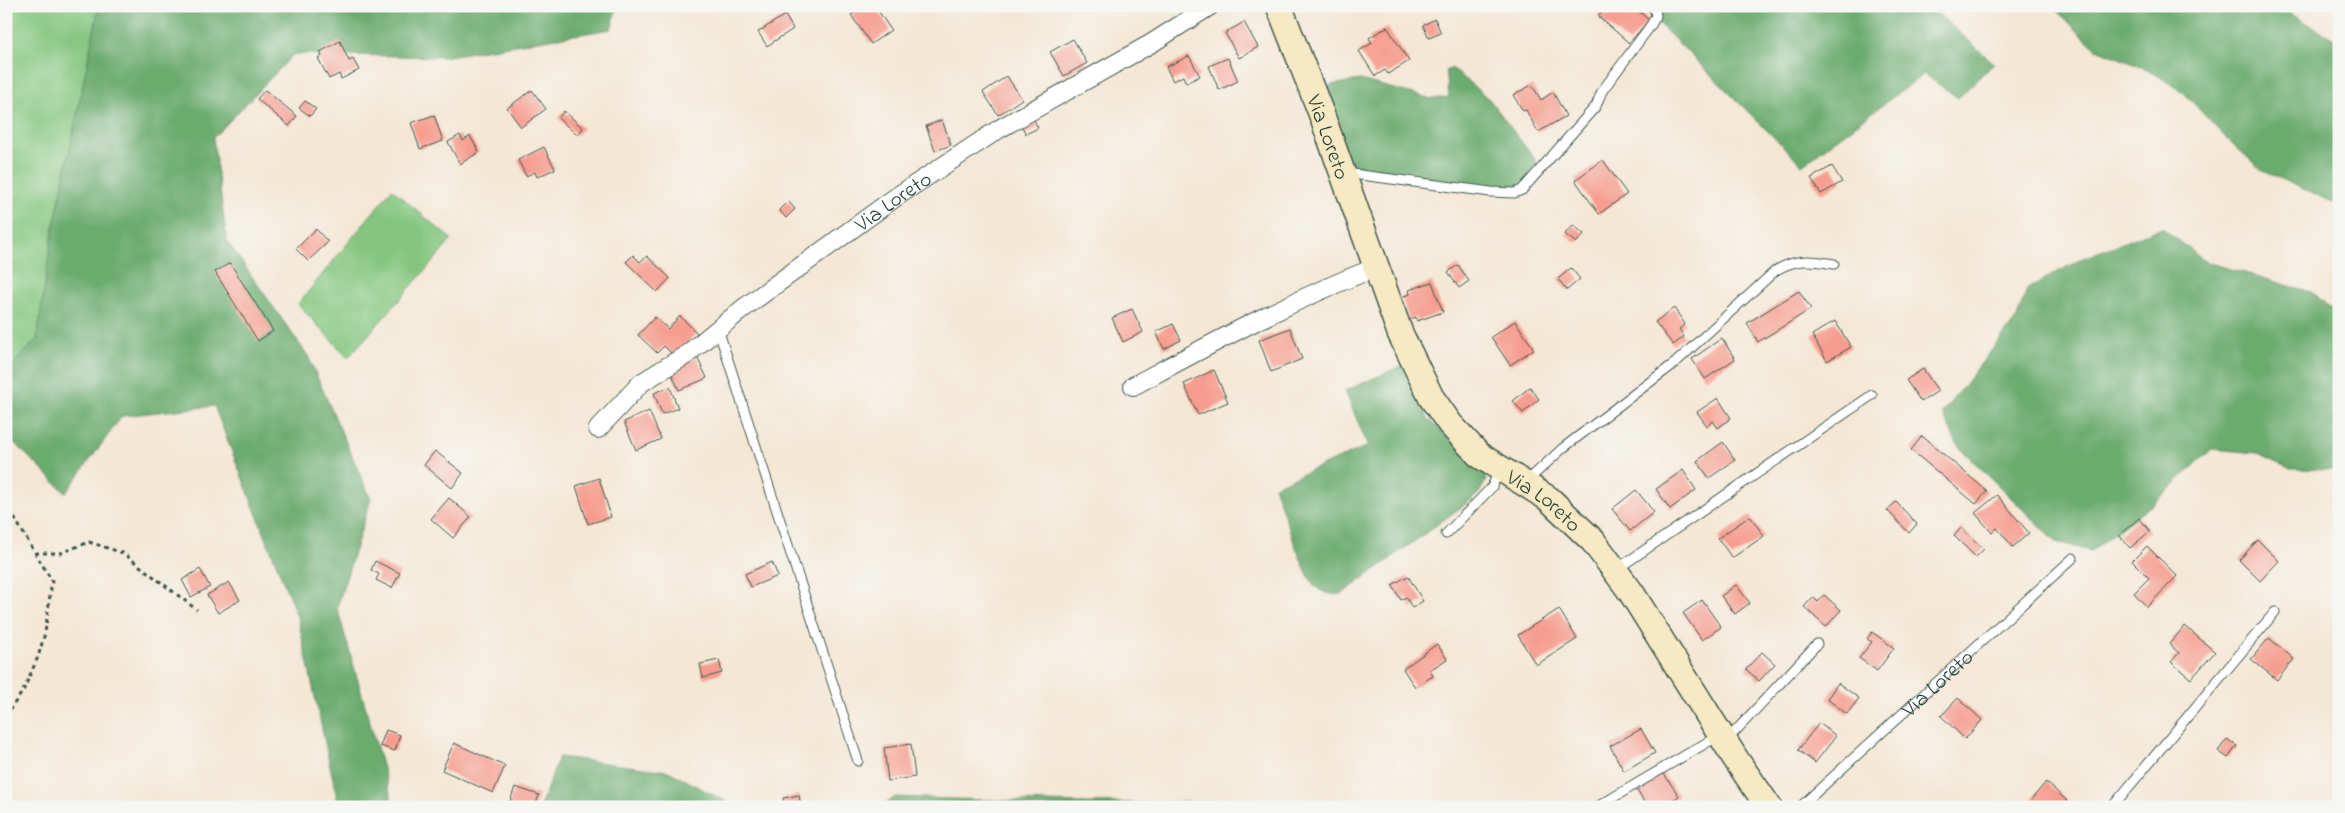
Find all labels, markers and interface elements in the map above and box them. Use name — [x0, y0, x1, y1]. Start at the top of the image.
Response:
street label: Via Loreto — [1296, 90, 1357, 184]
street label: Via Loreto — [848, 165, 939, 242]
street label: Via Loreto — [1498, 462, 1588, 541]
street label: Via Loreto — [1895, 643, 1982, 727]

